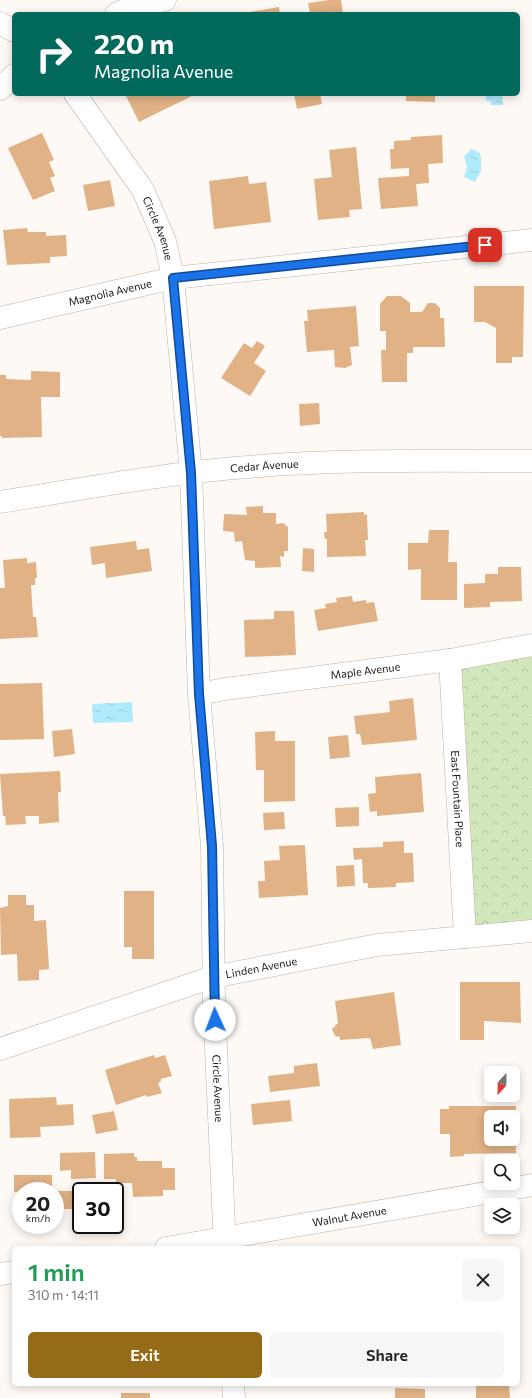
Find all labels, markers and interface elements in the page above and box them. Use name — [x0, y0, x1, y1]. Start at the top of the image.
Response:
text: 220 m — [94, 26, 174, 60]
icon: right — [28, 28, 80, 80]
text: Magnolia Avenue — [94, 60, 233, 82]
street label: Circle Avenue — [141, 194, 176, 262]
pin — [468, 228, 502, 262]
icon: arrive — [474, 234, 496, 256]
street label: Magnolia Avenue — [67, 276, 153, 308]
street label: Cedar Avenue — [230, 457, 299, 474]
street label: Maple Avenue — [330, 659, 401, 681]
street label: East Fountain Place — [449, 750, 467, 848]
street label: Linden Avenue — [224, 954, 298, 980]
position arrow — [194, 999, 236, 1041]
street label: Circle Avenue — [210, 1054, 226, 1122]
north arrow — [484, 1066, 520, 1102]
map controls — [484, 1066, 520, 1234]
button: sound — [484, 1110, 520, 1146]
button: search — [484, 1154, 520, 1190]
speed limit sign: 30 — [72, 1182, 124, 1234]
text: 20 — [26, 1191, 50, 1215]
button: layers — [484, 1198, 520, 1234]
street label: Walnut Avenue — [311, 1203, 387, 1229]
text: km/h — [26, 1212, 50, 1224]
text: 1 min — [28, 1257, 85, 1286]
button: close — [462, 1259, 504, 1301]
text: 310 m · 14:11 — [28, 1287, 99, 1303]
button: Exit — [28, 1332, 262, 1378]
button: Share — [270, 1332, 504, 1378]

